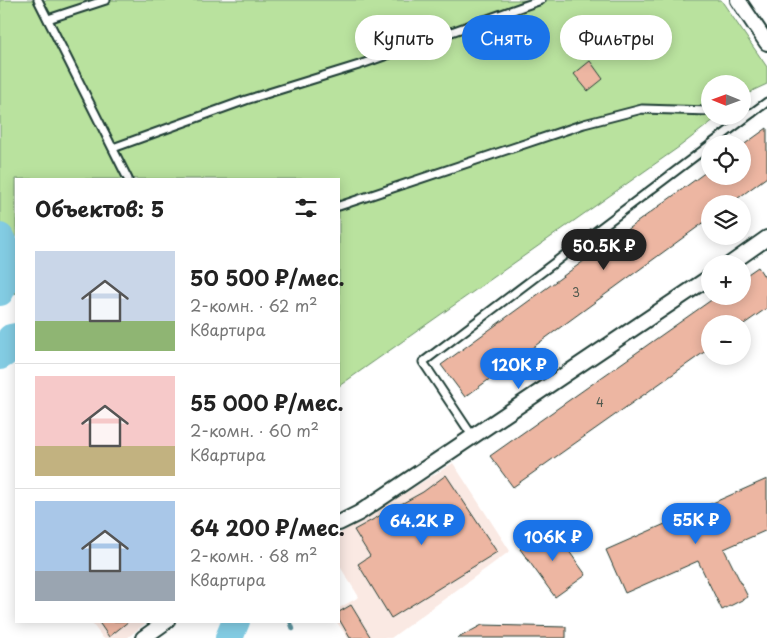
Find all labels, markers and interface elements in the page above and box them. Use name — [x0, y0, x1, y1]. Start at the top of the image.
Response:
chip: Купить — [355, 15, 452, 60]
chip: Снять — [462, 15, 550, 60]
chip: Фильтры — [560, 15, 672, 60]
north arrow — [701, 75, 751, 125]
map controls — [701, 75, 751, 365]
button: locate — [701, 135, 751, 185]
text: Объектов: 5 — [35, 192, 164, 224]
icon: filters — [292, 194, 320, 222]
button: layers — [701, 195, 751, 245]
pin: 50.5K ₽ — [558, 228, 650, 271]
text: 50.5K ₽ — [572, 233, 636, 257]
button: + — [701, 255, 751, 305]
text: 50 500 ₽/мес. — [190, 261, 345, 293]
icon: home — [75, 271, 135, 331]
house number: 3 — [572, 283, 580, 301]
text: 2-комн. · 62 m² — [190, 293, 317, 317]
button: − — [701, 315, 751, 365]
text: Квартира — [190, 317, 265, 341]
pin: 120K ₽ — [478, 348, 560, 390]
text: 120K ₽ — [491, 352, 547, 376]
text: 55 000 ₽/мес. — [190, 386, 344, 418]
house number: 4 — [596, 393, 604, 411]
icon: home — [75, 396, 135, 456]
text: 2-комн. · 60 m² — [190, 418, 319, 442]
text: Квартира — [190, 442, 265, 466]
pin: 55K ₽ — [661, 502, 731, 545]
pin: 64.2K ₽ — [376, 504, 468, 546]
text: 55K ₽ — [673, 507, 719, 531]
text: 64.2K ₽ — [390, 508, 454, 532]
text: 64 200 ₽/мес. — [190, 511, 345, 543]
pin: 106K ₽ — [512, 520, 594, 562]
icon: home — [75, 521, 135, 581]
text: 106K ₽ — [524, 524, 582, 548]
text: 2-комн. · 68 m² — [190, 543, 317, 567]
text: Квартира — [190, 567, 265, 591]

